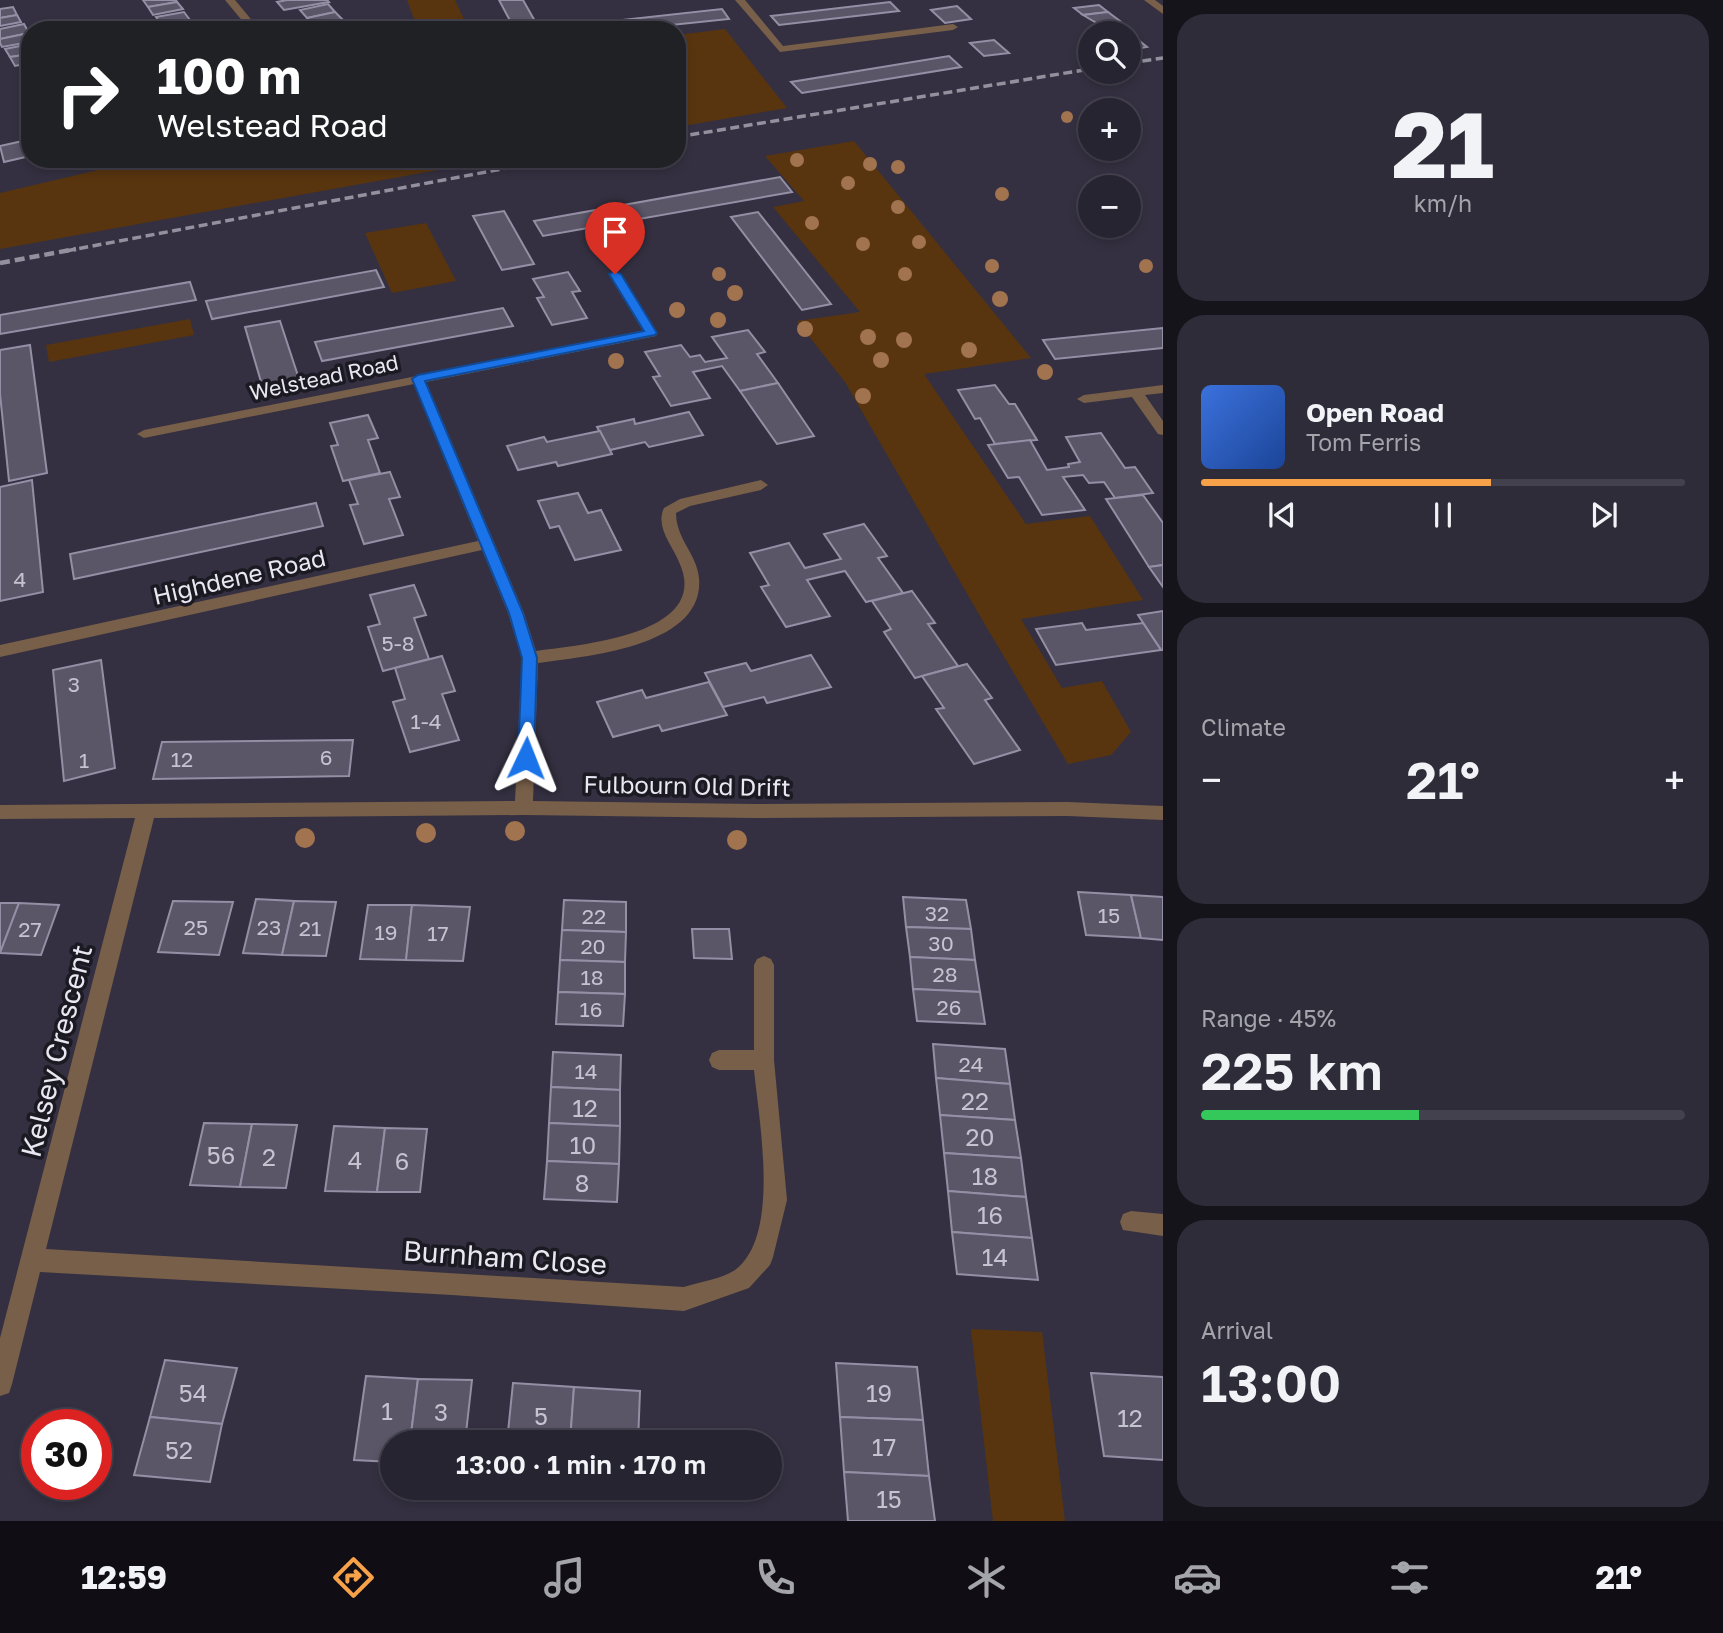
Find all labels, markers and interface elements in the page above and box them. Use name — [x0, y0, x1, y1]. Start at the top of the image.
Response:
map controls — [1078, 21, 1141, 238]
button: search — [1078, 21, 1141, 84]
text: 100 m — [157, 46, 301, 105]
icon: right — [42, 49, 133, 140]
text: 21 — [1392, 89, 1494, 198]
button: + — [1078, 98, 1141, 161]
text: Welstead Road — [157, 106, 388, 144]
button: − — [1078, 175, 1141, 238]
text: km/h — [1414, 189, 1472, 217]
pin — [585, 202, 645, 274]
icon: arrive — [596, 213, 634, 251]
street label: Welstead Road — [247, 349, 401, 405]
text: Open Road — [1306, 397, 1444, 428]
text: Tom Ferris — [1306, 428, 1421, 456]
icon: previous — [1263, 496, 1301, 534]
icon: pause — [1424, 496, 1462, 534]
icon: next — [1585, 496, 1623, 534]
street label: Highdene Road — [150, 542, 328, 610]
house number: 4 — [14, 566, 26, 592]
house number: 5-8 — [382, 630, 414, 656]
house number: 3 — [68, 671, 80, 697]
house number: 1-4 — [411, 708, 441, 734]
text: Climate — [1201, 713, 1286, 741]
position arrow — [489, 721, 563, 795]
house number: 6 — [320, 744, 332, 770]
house number: 12 — [171, 746, 193, 772]
house number: 1 — [79, 747, 89, 773]
text: 21° — [1406, 748, 1480, 810]
text: − — [1201, 757, 1222, 802]
text: + — [1664, 757, 1685, 802]
street label: Fulbourn Old Drift — [583, 769, 791, 801]
house number: 32 — [925, 900, 949, 926]
house number: 15 — [1098, 902, 1120, 928]
house number: 22 — [582, 903, 606, 929]
house number: 25 — [184, 914, 208, 940]
house number: 23 — [257, 914, 281, 940]
house number: 21 — [299, 915, 321, 941]
house number: 27 — [18, 916, 42, 942]
house number: 19 — [375, 919, 397, 945]
house number: 17 — [427, 920, 449, 946]
house number: 30 — [928, 930, 954, 956]
house number: 20 — [580, 933, 606, 959]
street label: Kelsey Crescent — [14, 941, 98, 1161]
house number: 28 — [933, 961, 958, 987]
house number: 18 — [581, 964, 604, 990]
house number: 26 — [937, 994, 961, 1020]
house number: 16 — [580, 996, 602, 1022]
text: Range · 45% — [1201, 1004, 1336, 1032]
text: 225 km — [1201, 1039, 1383, 1101]
house number: 24 — [959, 1051, 984, 1077]
house number: 14 — [575, 1058, 598, 1084]
house number: 22 — [961, 1086, 989, 1115]
house number: 12 — [572, 1093, 598, 1122]
house number: 20 — [966, 1122, 994, 1151]
house number: 10 — [570, 1130, 596, 1159]
house number: 56 — [207, 1140, 235, 1169]
house number: 2 — [262, 1142, 276, 1171]
house number: 4 — [348, 1145, 362, 1174]
house number: 6 — [395, 1146, 409, 1175]
house number: 18 — [972, 1161, 998, 1190]
house number: 8 — [575, 1168, 589, 1197]
house number: 16 — [977, 1200, 1003, 1229]
street label: Burnham Close — [402, 1233, 608, 1281]
house number: 14 — [982, 1242, 1008, 1271]
text: Arrival — [1201, 1316, 1273, 1344]
text: 13:00 — [1201, 1351, 1341, 1413]
house number: 54 — [179, 1378, 207, 1407]
house number: 19 — [866, 1378, 892, 1407]
house number: 1 — [381, 1396, 393, 1425]
house number: 3 — [434, 1397, 448, 1426]
house number: 5 — [534, 1401, 548, 1430]
house number: 12 — [1117, 1403, 1143, 1432]
speed limit sign: 30 — [21, 1409, 112, 1500]
house number: 17 — [872, 1432, 896, 1461]
house number: 52 — [165, 1435, 193, 1464]
text: 13:00 · 1 min · 170 m — [456, 1449, 706, 1480]
house number: 15 — [876, 1484, 902, 1513]
icon: directions — [329, 1553, 378, 1602]
icon: music — [540, 1553, 589, 1602]
icon: phone — [751, 1553, 800, 1602]
icon: climate — [962, 1553, 1011, 1602]
icon: car — [1173, 1553, 1222, 1602]
icon: filters — [1385, 1553, 1434, 1602]
text: 12:59 — [81, 1558, 167, 1596]
text: 21° — [1596, 1558, 1642, 1596]

